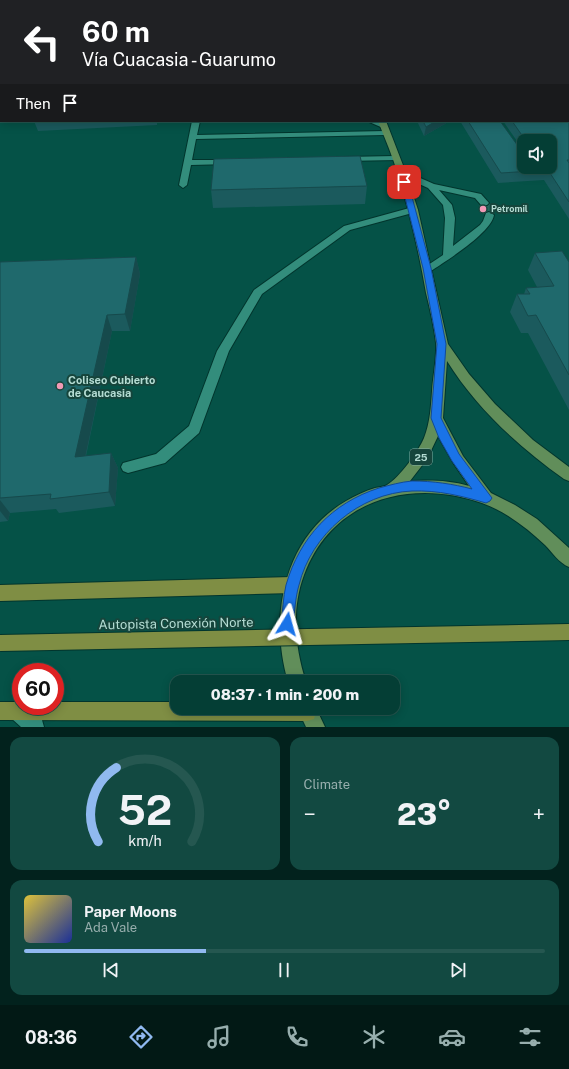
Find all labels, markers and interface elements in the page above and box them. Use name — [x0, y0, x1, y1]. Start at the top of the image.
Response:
text: 60 m — [82, 15, 150, 48]
icon: left — [16, 16, 68, 68]
text: Vía Cuacasia - Guarumo — [82, 49, 276, 70]
icon: arrive — [59, 92, 81, 114]
text: Then — [16, 95, 51, 112]
map controls — [517, 134, 557, 174]
button: sound — [517, 134, 557, 174]
pin — [387, 165, 421, 199]
icon: arrive — [393, 171, 415, 193]
place label: Petromil — [491, 203, 528, 214]
marker: Petromil — [478, 204, 488, 214]
place label: Coliseo Cubierto de Caucasia — [68, 374, 155, 399]
marker: Coliseo Cubierto de Caucasia — [55, 381, 65, 391]
road number: 25 — [410, 449, 432, 465]
position arrow — [266, 603, 308, 645]
street label: Autopista Conexión Norte — [98, 615, 254, 632]
speed limit sign: 60 — [12, 663, 64, 715]
text: 08:37 · 1 min · 200 m — [211, 686, 359, 703]
text: Climate — [304, 777, 350, 792]
text: 52 — [118, 784, 172, 833]
text: 23° — [397, 796, 451, 832]
text: − — [304, 801, 316, 827]
text: + — [533, 801, 545, 827]
text: km/h — [128, 831, 162, 848]
text: Paper Moons — [84, 903, 177, 920]
text: Ada Vale — [84, 920, 137, 935]
icon: previous — [100, 959, 122, 981]
icon: pause — [273, 959, 295, 981]
icon: next — [447, 959, 469, 981]
icon: directions — [127, 1023, 155, 1051]
icon: music — [205, 1023, 233, 1051]
icon: phone — [283, 1023, 311, 1051]
icon: climate — [360, 1023, 388, 1051]
icon: car — [438, 1023, 466, 1051]
icon: filters — [516, 1023, 544, 1051]
text: 08:36 — [25, 1027, 77, 1048]

